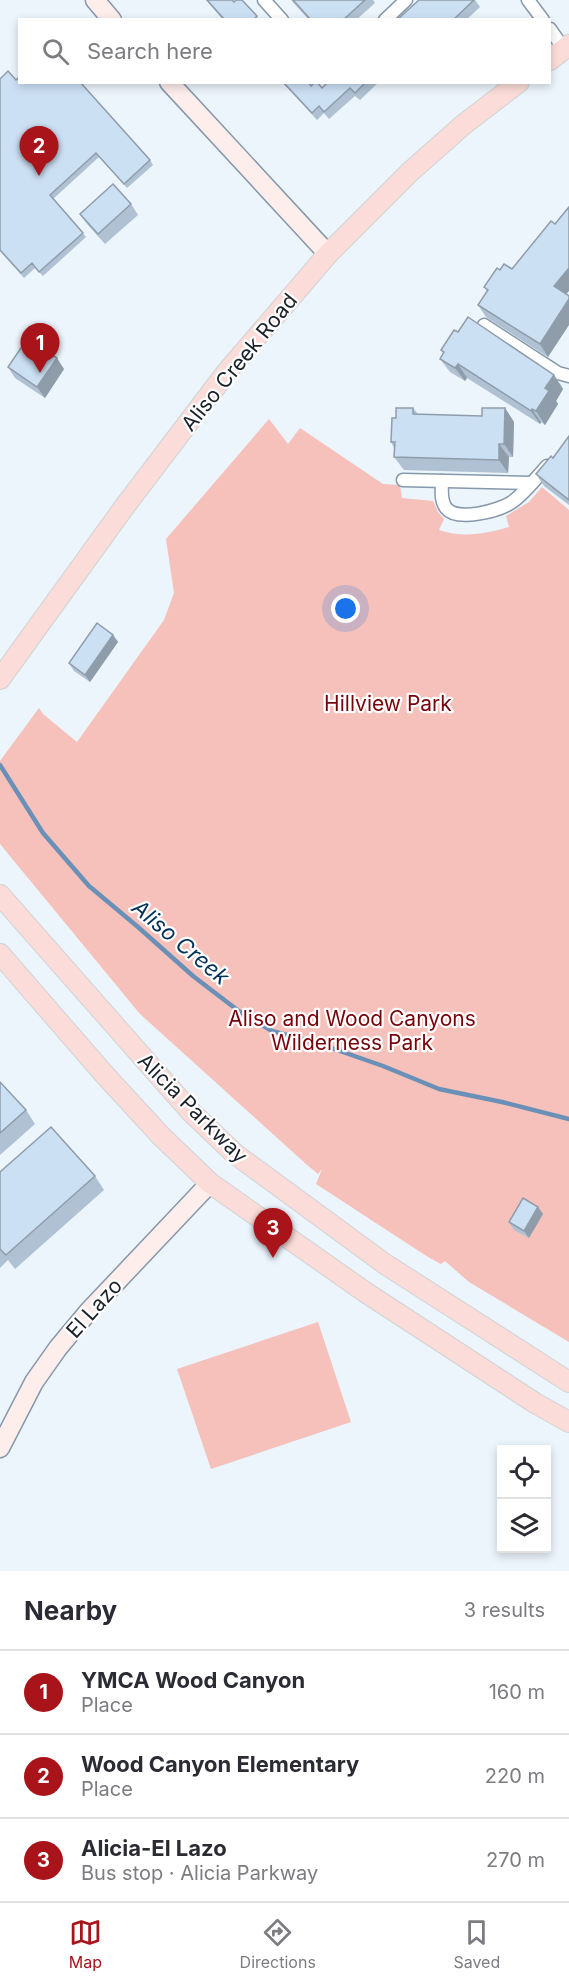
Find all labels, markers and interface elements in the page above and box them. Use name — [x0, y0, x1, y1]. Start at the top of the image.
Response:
search box — [18, 18, 551, 84]
icon: search — [39, 35, 72, 68]
text: Search here — [87, 38, 213, 64]
pin: 2 — [20, 126, 58, 176]
street label: Aliso Creek Road — [176, 288, 302, 436]
pin: 1 — [20, 324, 60, 373]
your location — [331, 594, 360, 623]
park label: Hillview Park — [324, 691, 452, 716]
water label: Aliso Creek — [127, 893, 235, 991]
park label: Aliso and Wood Canyons Wilderness Park — [228, 1006, 476, 1055]
street label: Alicia Parkway — [133, 1048, 253, 1168]
pin: 3 — [254, 1208, 292, 1258]
street label: El Lazo — [61, 1273, 127, 1343]
map controls — [497, 1445, 551, 1553]
button: locate — [497, 1445, 551, 1499]
button: layers — [497, 1499, 551, 1553]
text: Nearby — [24, 1595, 117, 1626]
text: 3 results — [464, 1598, 545, 1622]
text: YMCA Wood Canyon — [81, 1667, 305, 1693]
text: 1 — [39, 1680, 48, 1704]
text: 160 m — [489, 1680, 545, 1704]
text: Place — [81, 1693, 133, 1717]
text: Wood Canyon Elementary — [81, 1751, 359, 1777]
text: 2 — [37, 1764, 50, 1788]
text: 220 m — [485, 1764, 545, 1788]
text: Place — [81, 1777, 133, 1801]
text: Alicia-El Lazo — [81, 1835, 227, 1861]
text: 3 — [37, 1848, 50, 1872]
text: 270 m — [486, 1848, 545, 1872]
text: Bus stop · Alicia Parkway — [81, 1861, 318, 1885]
tab: Map — [69, 1916, 102, 1972]
tab: Directions — [240, 1916, 316, 1972]
tab: Saved — [453, 1916, 500, 1972]

